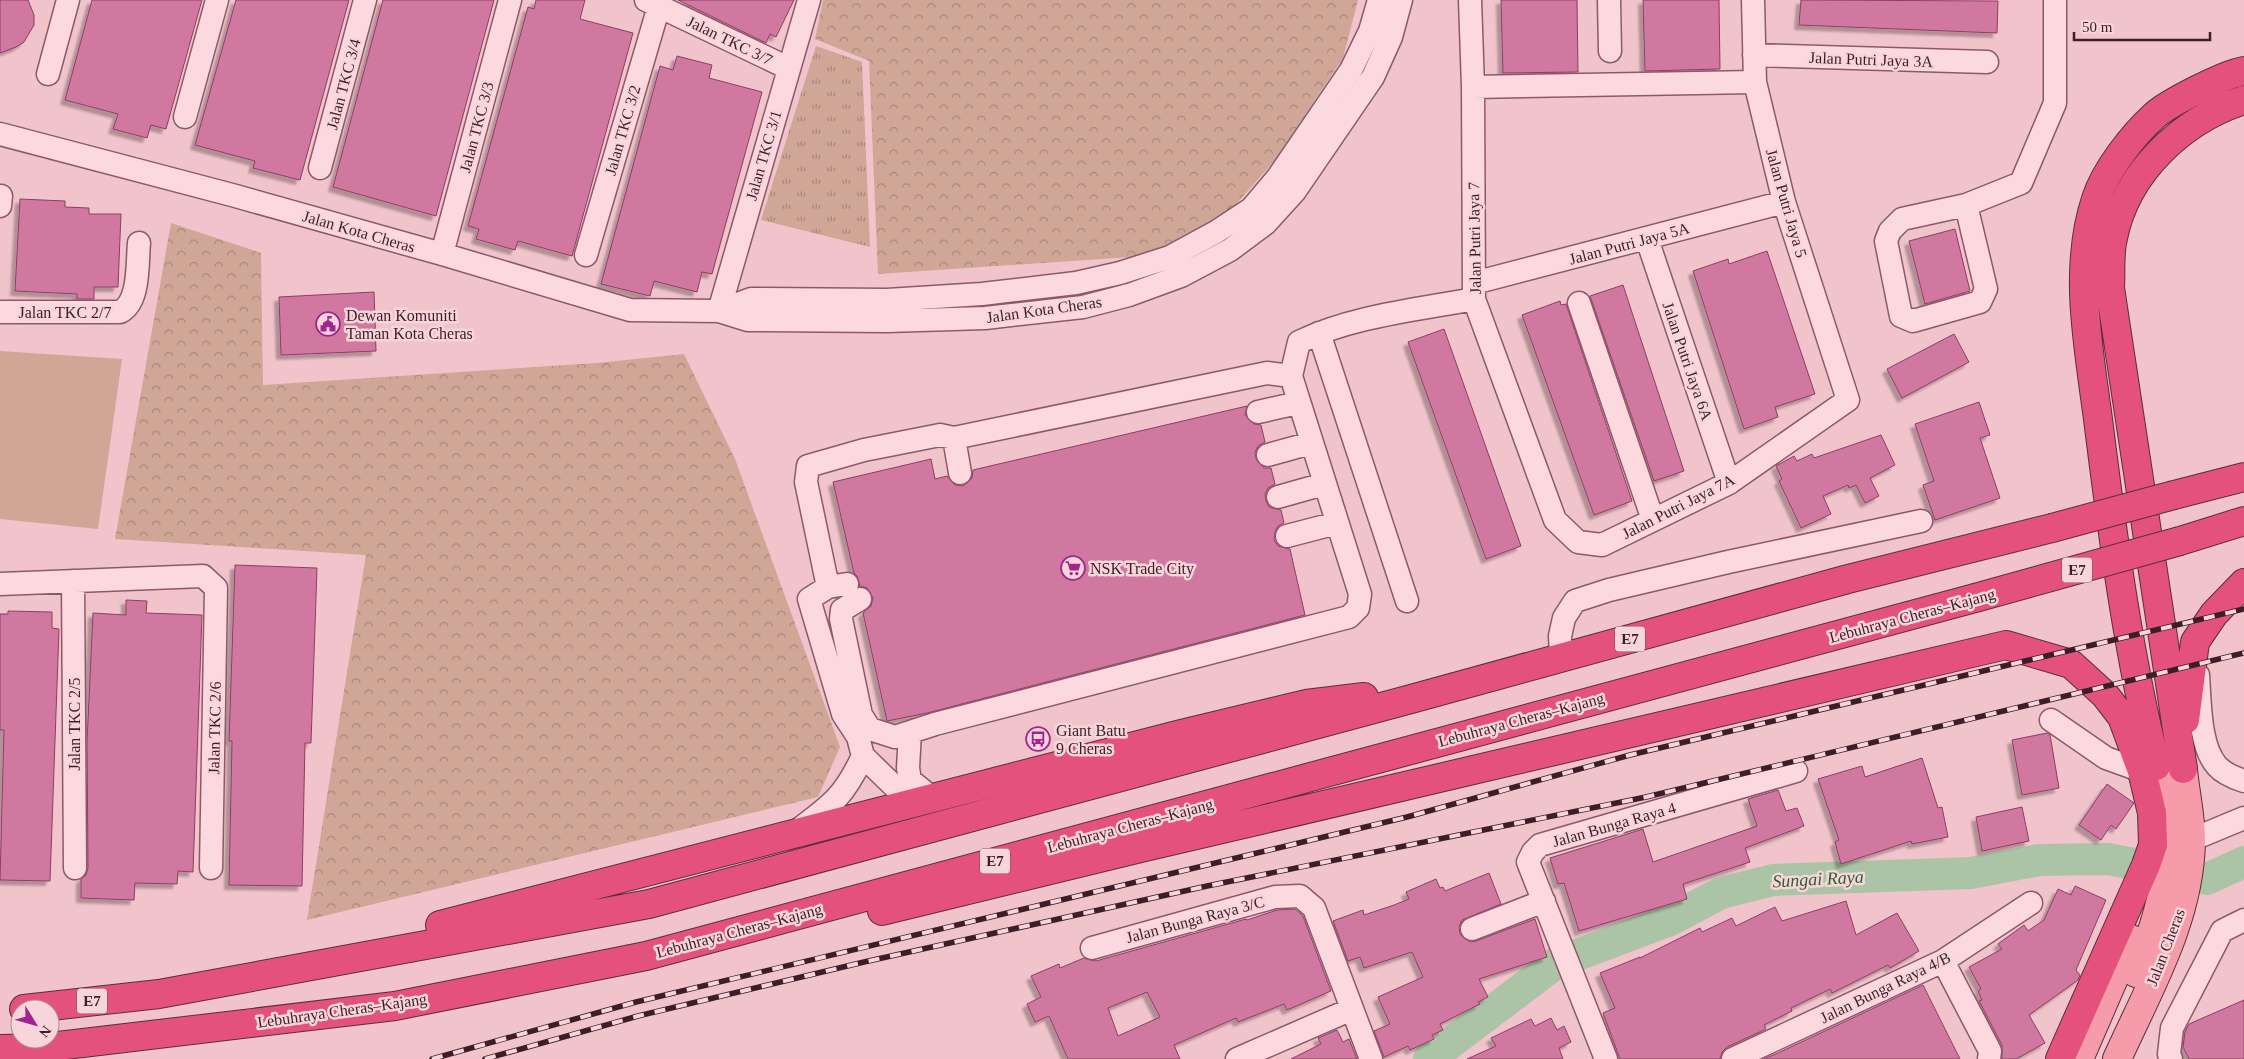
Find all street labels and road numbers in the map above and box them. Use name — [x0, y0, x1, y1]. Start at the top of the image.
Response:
street label: Jalan TKC 3/7 — [684, 12, 775, 68]
street label: Jalan TKC 3/4 — [323, 37, 364, 131]
street label: Jalan Putri Jaya 3A — [1809, 49, 1934, 71]
street label: Jalan TKC 3/3 — [456, 80, 497, 174]
street label: Jalan TKC 3/2 — [601, 83, 643, 177]
street label: Jalan TKC 3/1 — [742, 108, 784, 202]
street label: Jalan Putri Jaya 5 — [1762, 147, 1810, 260]
street label: Jalan Putri Jaya 7 — [1465, 182, 1485, 294]
street label: Jalan Kota Cheras — [301, 207, 417, 256]
street label: Jalan Putri Jaya 5A — [1567, 219, 1692, 269]
street label: Jalan Kota Cheras — [985, 293, 1103, 326]
street label: Jalan Putri Jaya 6A — [1658, 300, 1716, 423]
street label: Jalan TKC 2/7 — [18, 304, 112, 321]
street label: Jalan Putri Jaya 7A — [1619, 471, 1738, 543]
road number: E7 — [2062, 558, 2092, 582]
street label: Lebuhraya Cheras–Kajang — [1827, 585, 1997, 647]
road number: E7 — [1615, 626, 1645, 652]
street label: Jalan TKC 2/5 — [66, 677, 83, 771]
street label: Jalan TKC 2/6 — [205, 681, 224, 775]
street label: Lebuhraya Cheras–Kajang — [1436, 689, 1606, 751]
street label: Lebuhraya Cheras–Kajang — [1045, 795, 1215, 857]
street label: Jalan Bunga Raya 4 — [1550, 799, 1678, 851]
road number: E7 — [980, 848, 1010, 874]
street label: Jalan Bunga Raya 3/C — [1124, 893, 1266, 947]
street label: Lebuhraya Cheras–Kajang — [654, 900, 824, 962]
street label: Jalan Cheras — [2143, 906, 2188, 988]
street label: Jalan Bunga Raya 4/B — [1817, 949, 1953, 1027]
road number: E7 — [77, 988, 107, 1014]
street label: Lebuhraya Cheras–Kajang — [256, 990, 428, 1032]

